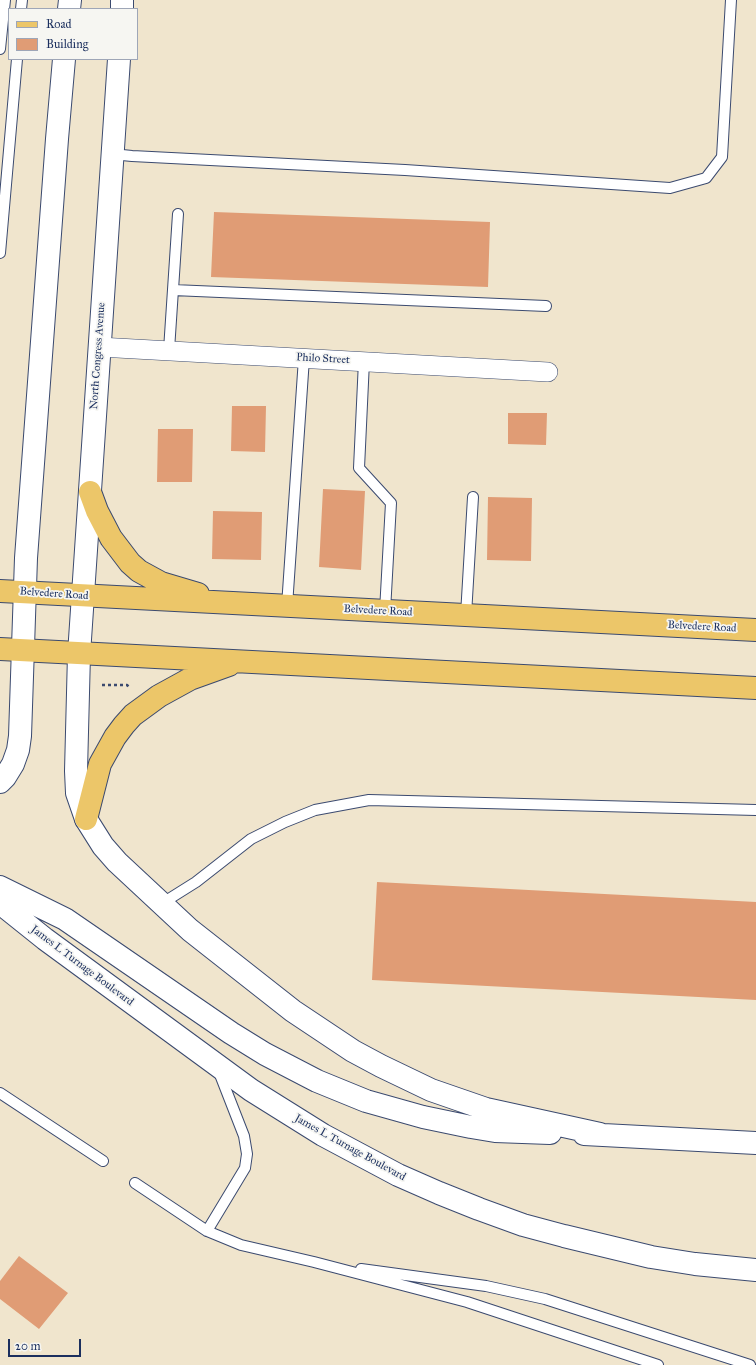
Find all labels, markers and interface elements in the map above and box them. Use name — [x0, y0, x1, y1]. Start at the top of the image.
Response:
legend — [8, 8, 138, 60]
text: Road — [46, 17, 72, 31]
text: Building — [46, 37, 88, 51]
street label: North Congress Avenue — [88, 302, 108, 410]
street label: Philo Street — [296, 351, 350, 367]
street label: Belvedere Road — [19, 585, 89, 603]
street label: Belvedere Road — [343, 603, 413, 619]
street label: Belvedere Road — [667, 619, 737, 635]
street label: James L Turnage Boulevard — [28, 923, 136, 1009]
street label: James L Turnage Boulevard — [292, 1112, 408, 1184]
scale bar — [10, 1331, 83, 1357]
text: 20 m — [15, 1339, 41, 1353]

